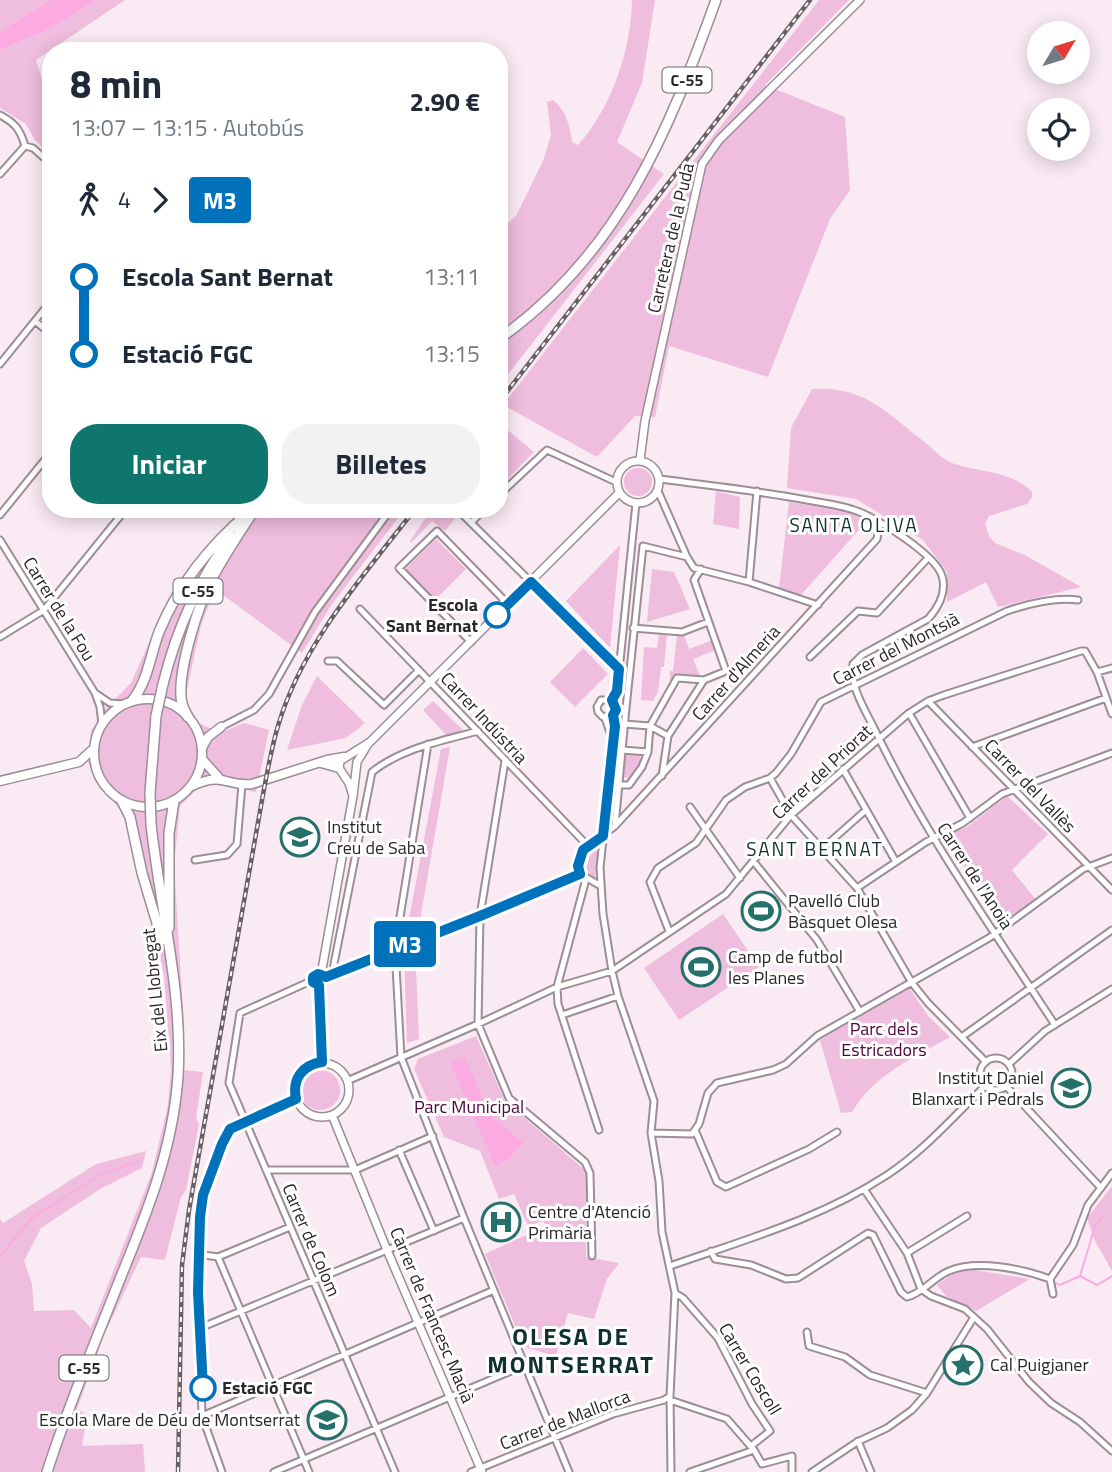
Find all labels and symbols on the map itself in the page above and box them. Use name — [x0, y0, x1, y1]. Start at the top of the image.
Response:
north arrow — [1027, 21, 1090, 84]
road number: C-55 — [662, 68, 712, 92]
street label: Carretera de la Puda — [640, 160, 701, 316]
district label: SANTA OLIVA — [789, 510, 919, 539]
street label: Carrer de la Fou — [17, 551, 102, 666]
road number: C-55 — [174, 578, 222, 604]
place label: Escola Sant Bernat — [386, 591, 478, 639]
marker: Escola Sant Bernat — [484, 602, 510, 628]
street label: Carrer del Montsià — [828, 605, 964, 692]
street label: Carrer d'Almeria — [685, 619, 786, 727]
street label: Carrer Indústria — [434, 666, 534, 770]
street label: Carrer del Priorat — [765, 717, 879, 826]
street label: Carrer del Vallès — [978, 732, 1082, 839]
place label: Institut Creu de Saba — [327, 813, 425, 861]
school or university icon: Institut Creu de Saba — [279, 816, 321, 858]
street label: Carrer de l'Anoia — [931, 817, 1020, 935]
district label: SANT BERNAT — [746, 834, 884, 863]
place label: Pavelló Club Bàsquet Olesa — [788, 887, 897, 935]
sports icon: Pavelló Club Bàsquet Olesa — [740, 890, 782, 932]
line badge: M3 — [374, 921, 436, 967]
street label: Eix del Llobregat — [135, 926, 174, 1053]
place label: Camp de futbol les Planes — [728, 943, 843, 991]
sports icon: Camp de futbol les Planes — [680, 946, 722, 988]
park label: Parc dels Estricadors — [841, 1015, 927, 1063]
place label: Institut Daniel Blanxart i Pedrals — [912, 1064, 1044, 1112]
school or university icon: Institut Daniel Blanxart i Pedrals — [1050, 1067, 1092, 1109]
park label: Parc Municipal — [414, 1093, 524, 1120]
street label: Carrer de Colom — [275, 1179, 347, 1301]
place label: Centre d'Atenció Primària — [528, 1198, 651, 1246]
hospital icon: Centre d'Atenció Primària — [480, 1201, 522, 1243]
street label: Carrer de Francesc Macià — [383, 1223, 482, 1407]
street label: Carrer Coscoll — [712, 1317, 789, 1420]
district label: OLESA DE MONTSERRAT — [487, 1318, 655, 1382]
place icon: Cal Puigjaner — [942, 1344, 984, 1386]
place label: Cal Puigjaner — [990, 1351, 1089, 1378]
road number: C-55 — [60, 1356, 108, 1380]
place label: Estació FGC — [222, 1374, 313, 1401]
marker: Estació FGC — [190, 1375, 216, 1401]
street label: Carrer de Mallorca — [496, 1382, 634, 1457]
school or university icon: Escola Mare de Déu de Montserrat — [306, 1399, 348, 1441]
place label: Escola Mare de Déu de Montserrat — [39, 1406, 301, 1433]

